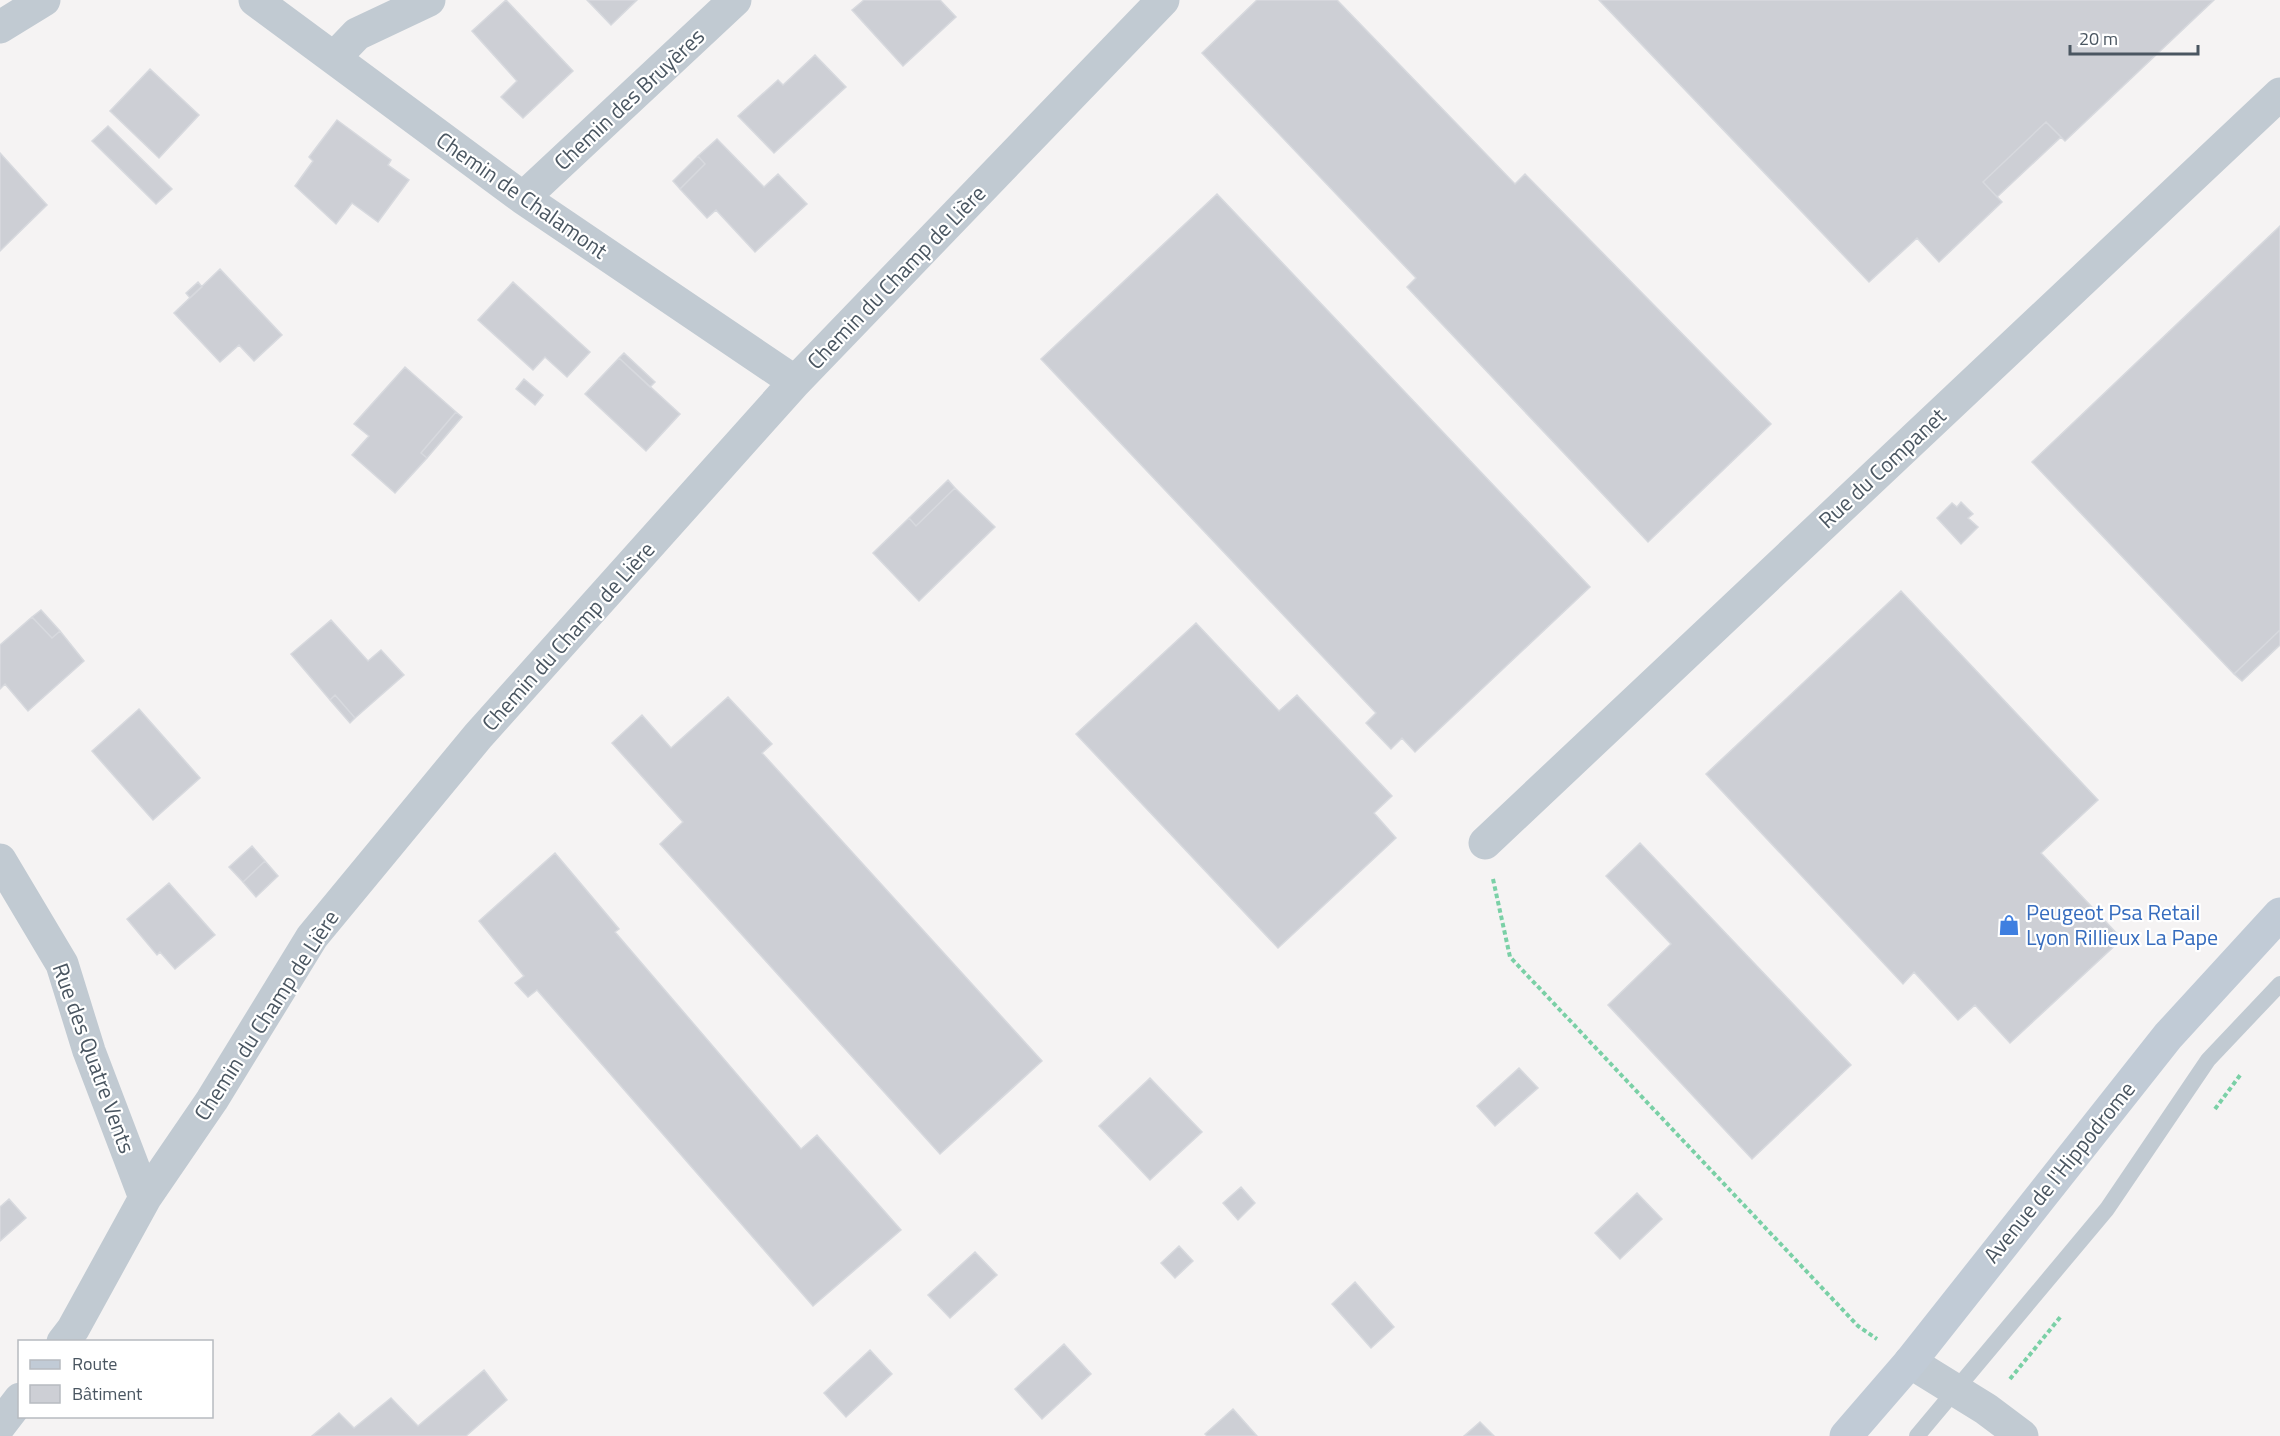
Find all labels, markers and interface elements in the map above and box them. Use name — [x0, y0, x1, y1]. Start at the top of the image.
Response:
scale bar — [2070, 18, 2198, 56]
street label: Chemin des Bruyères — [546, 20, 712, 178]
text: 20 m — [2079, 25, 2118, 52]
street label: Chemin de Chalamont — [429, 123, 615, 267]
street label: Chemin du Champ de Lière — [799, 177, 993, 377]
street label: Rue du Companet — [1810, 399, 1954, 536]
street label: Chemin du Champ de Lière — [473, 534, 663, 738]
place label: Peugeot Psa Retail Lyon Rillieux La Pape — [2026, 895, 2218, 954]
street label: Chemin du Champ de Lière — [185, 903, 347, 1127]
shop icon: Peugeot Psa Retail Lyon Rillieux La Pape — [1997, 913, 2021, 937]
street label: Rue des Quatre Vents — [44, 958, 144, 1158]
street label: Avenue de l'Hippodrome — [1975, 1074, 2143, 1270]
legend — [18, 1340, 213, 1418]
text: Route — [72, 1350, 117, 1377]
text: Bâtiment — [72, 1380, 143, 1407]

